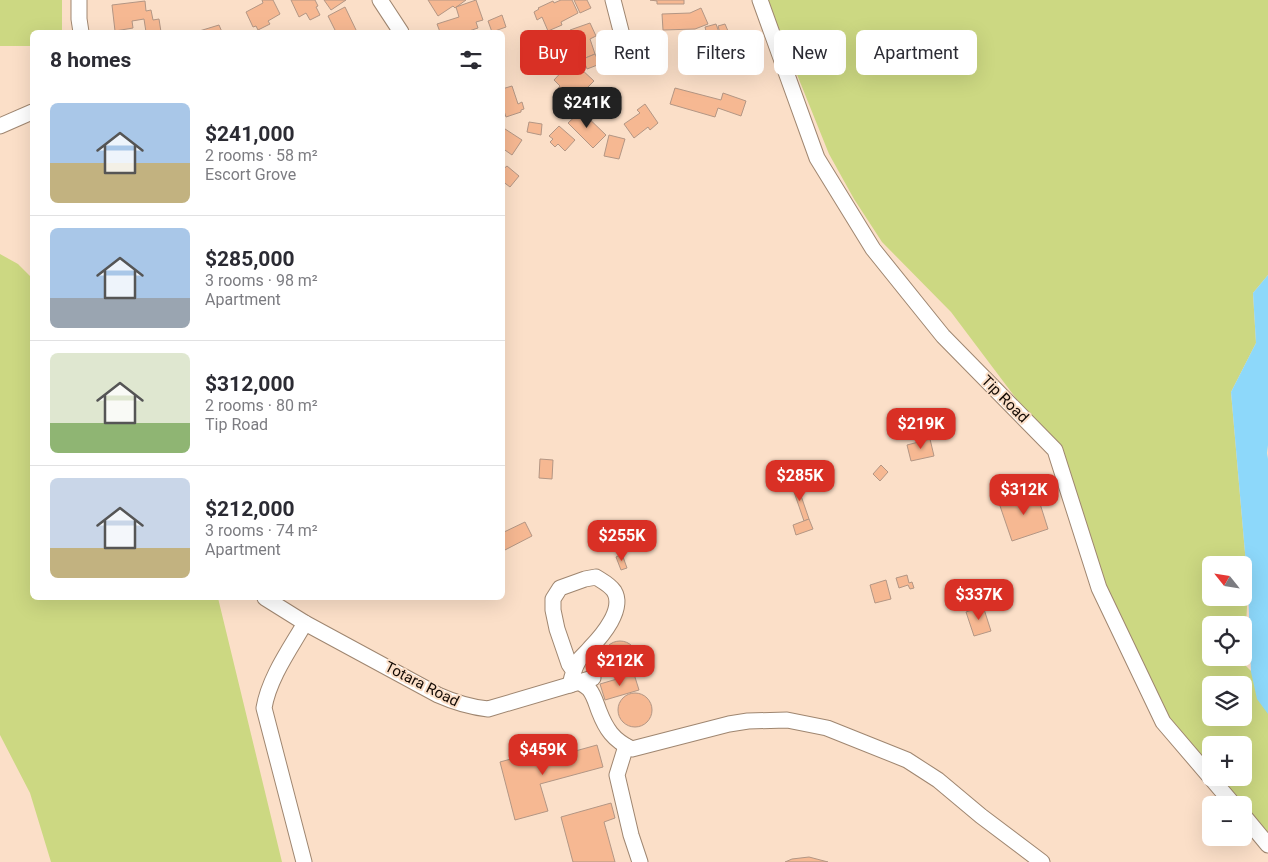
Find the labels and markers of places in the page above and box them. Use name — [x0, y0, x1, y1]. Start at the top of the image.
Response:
pin: $241K — [552, 86, 622, 129]
pin: $219K — [886, 408, 956, 450]
pin: $285K — [765, 460, 835, 502]
pin: $312K — [989, 474, 1059, 516]
pin: $255K — [587, 520, 657, 562]
pin: $337K — [944, 578, 1014, 621]
pin: $212K — [585, 644, 655, 687]
pin: $459K — [508, 734, 578, 776]

